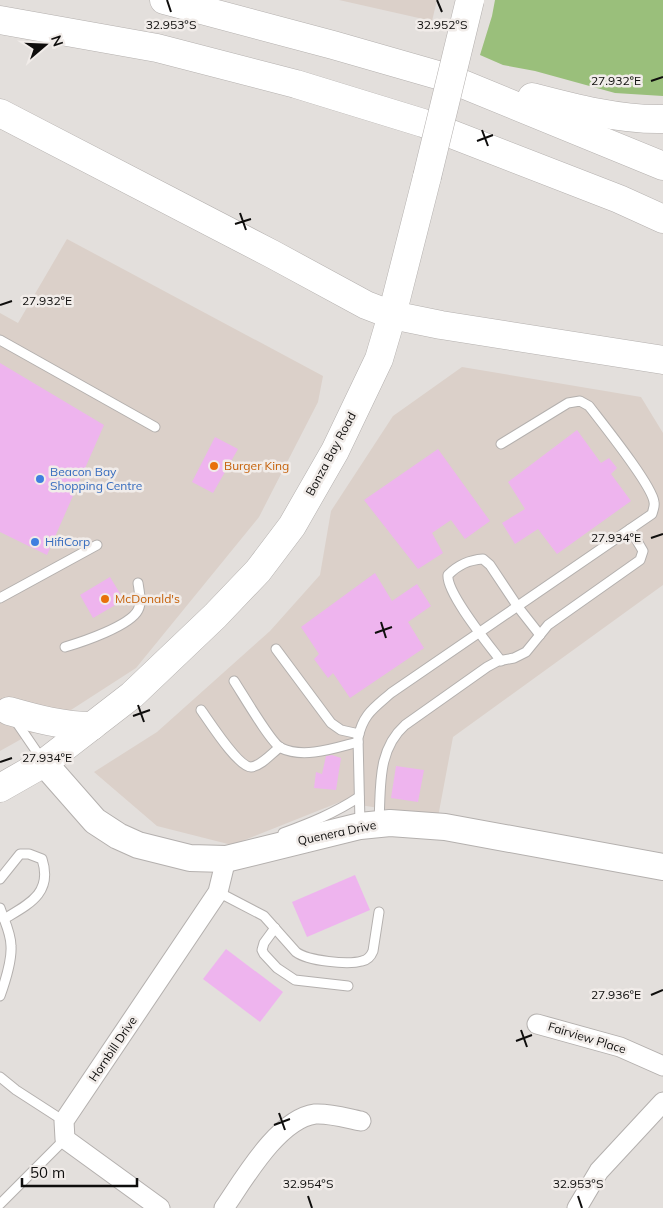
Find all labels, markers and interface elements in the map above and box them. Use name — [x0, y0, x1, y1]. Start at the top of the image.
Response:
text: 32.953°S — [146, 17, 196, 32]
text: 32.952°S — [417, 17, 467, 32]
north arrow — [20, 20, 70, 70]
text: N — [47, 33, 68, 49]
text: 27.932°E — [591, 73, 641, 88]
text: 27.932°E — [22, 293, 72, 308]
street label: Bonza Bay Road — [302, 409, 359, 498]
place label: Burger King — [224, 458, 289, 473]
marker: Burger King — [208, 460, 220, 472]
place label: Beacon Bay Shopping Centre — [50, 464, 142, 493]
marker: Beacon Bay Shopping Centre — [34, 473, 46, 485]
text: 27.934°E — [591, 530, 641, 545]
place label: HifiCorp — [45, 534, 90, 549]
marker: HifiCorp — [29, 536, 41, 548]
place label: McDonald's — [115, 591, 180, 606]
marker: McDonald's — [99, 593, 111, 605]
text: 27.934°E — [22, 750, 72, 765]
street label: Quenera Drive — [296, 817, 378, 848]
text: 27.936°E — [591, 987, 641, 1002]
street label: Hornbill Drive — [85, 1013, 140, 1084]
street label: Fairview Place — [546, 1019, 628, 1056]
scale bar — [22, 1156, 138, 1188]
text: 50 m — [30, 1163, 65, 1182]
text: 32.954°S — [283, 1176, 333, 1191]
text: 32.953°S — [553, 1176, 603, 1191]

